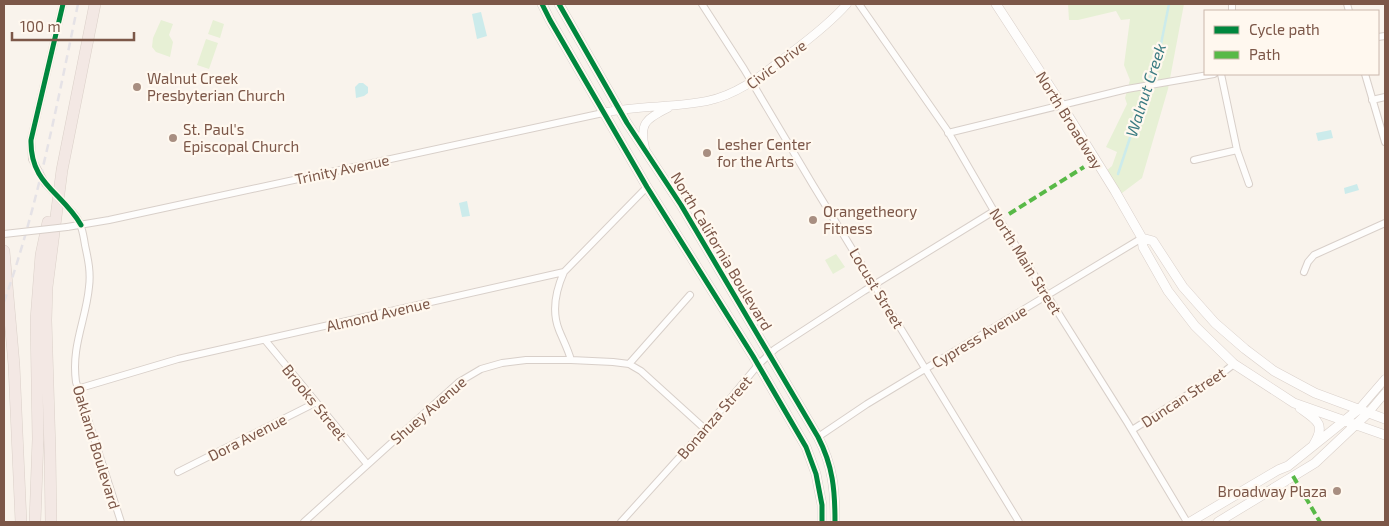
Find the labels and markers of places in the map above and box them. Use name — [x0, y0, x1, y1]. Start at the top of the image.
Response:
place label: Walnut Creek Presbyterian Church — [147, 69, 285, 104]
marker: Walnut Creek Presbyterian Church — [131, 81, 143, 93]
place label: St. Paul's Episcopal Church — [183, 120, 299, 155]
marker: St. Paul's Episcopal Church — [167, 132, 179, 144]
place label: Lesher Center for the Arts — [717, 135, 811, 170]
marker: Lesher Center for the Arts — [701, 147, 713, 159]
place label: Orangetheory Fitness — [823, 202, 917, 237]
marker: Orangetheory Fitness — [807, 214, 819, 226]
place label: Broadway Plaza — [1218, 482, 1327, 500]
marker: Broadway Plaza — [1331, 485, 1343, 497]

